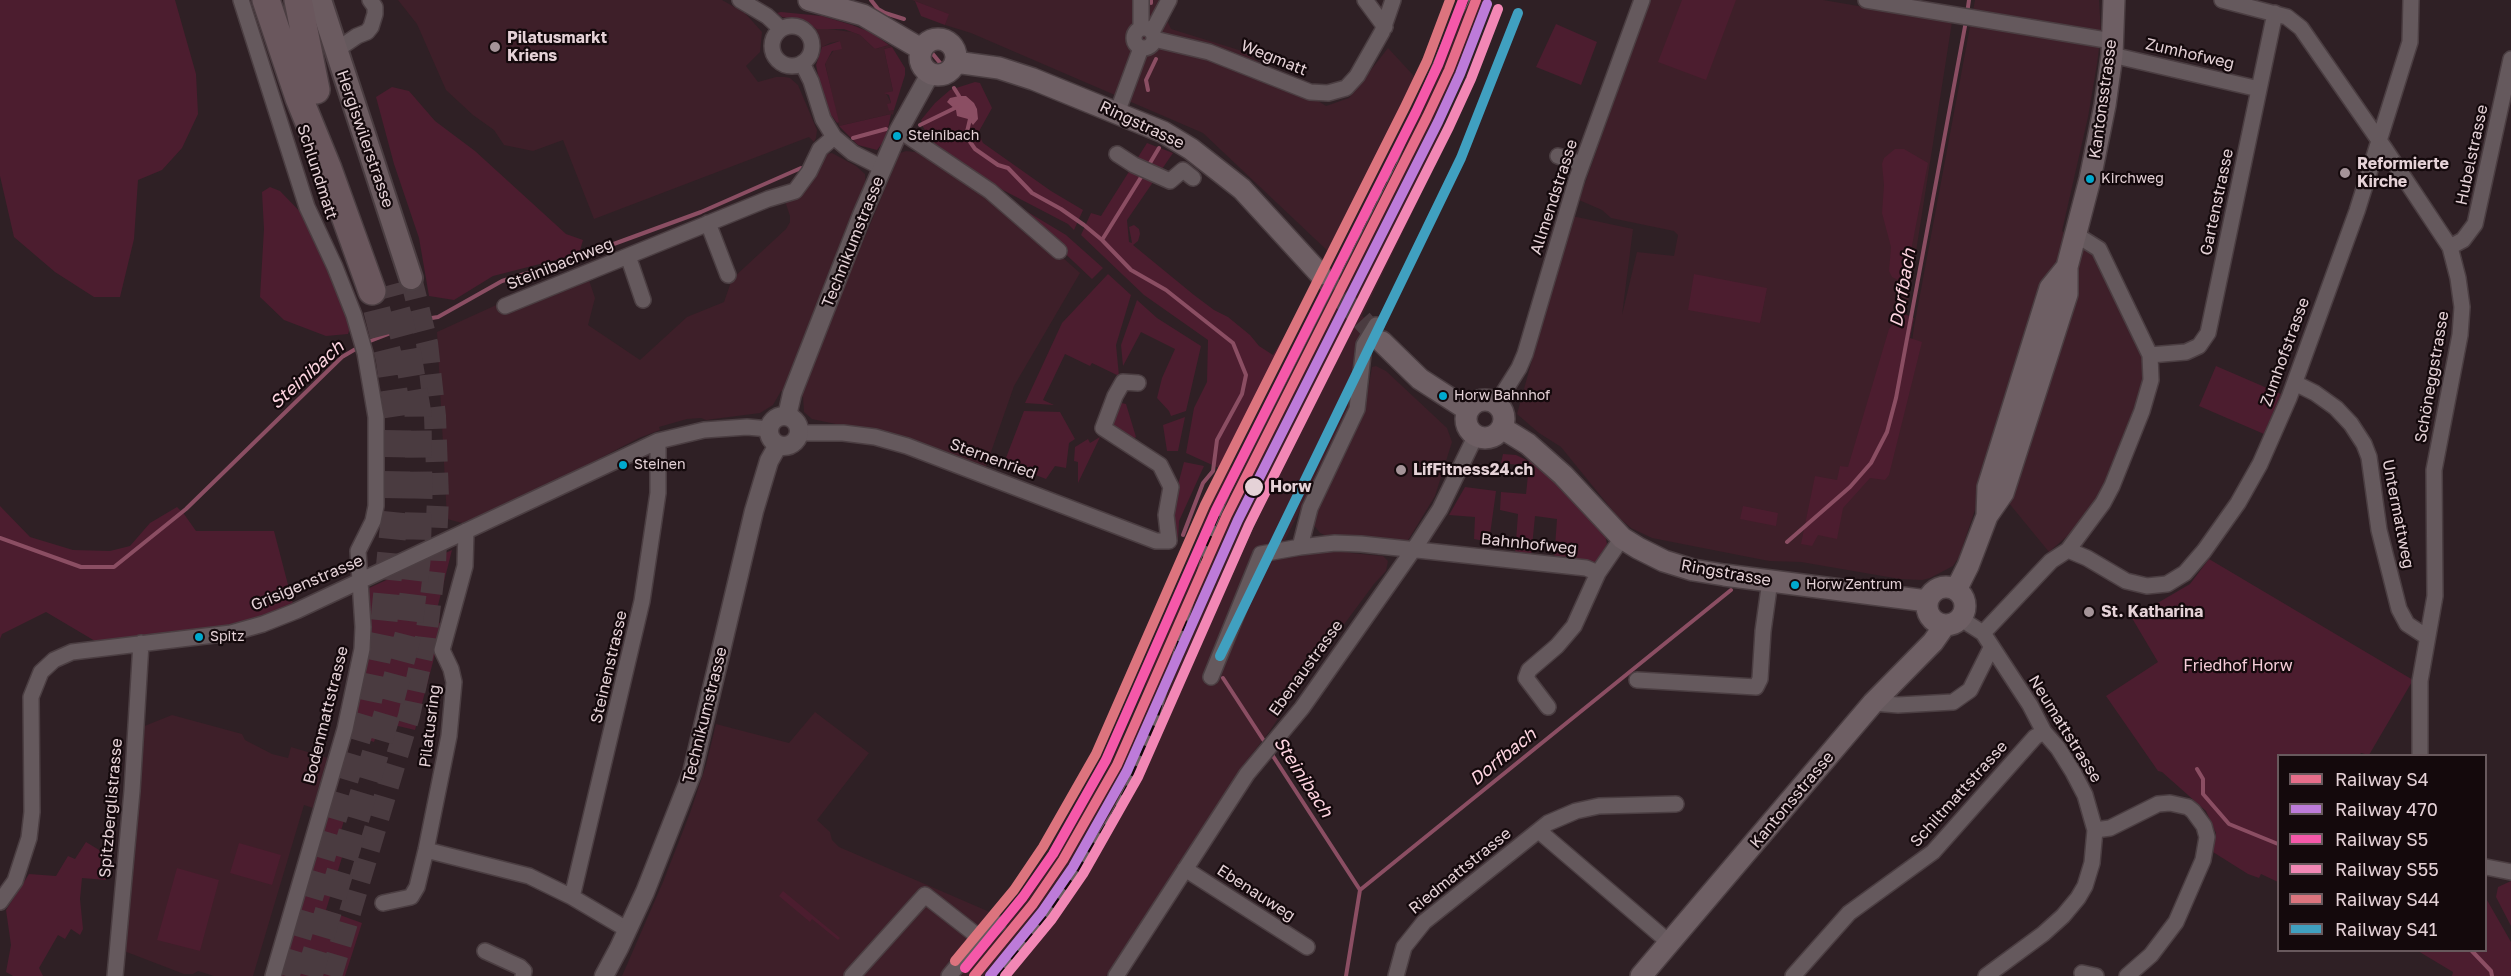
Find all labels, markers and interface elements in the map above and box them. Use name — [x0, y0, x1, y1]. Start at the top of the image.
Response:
place label: Pilatusmarkt Kriens — [507, 28, 607, 66]
street label: Zumhofweg — [2144, 34, 2236, 74]
street label: Wegmatt — [1238, 36, 1310, 80]
street label: Kantonsstrasse — [2085, 38, 2121, 160]
marker: Pilatusmarkt Kriens — [488, 40, 502, 54]
street label: Hergiswilerstrasse — [332, 68, 398, 210]
street label: Ringstrasse — [1097, 97, 1187, 153]
street label: Hubelstrasse — [2452, 103, 2492, 207]
street label: Schlundmatt — [293, 122, 341, 222]
place label: Steinibach — [908, 128, 979, 144]
marker: Steinibach — [891, 130, 903, 142]
street label: Allmendstrasse — [1526, 137, 1582, 257]
street label: Gartenstrasse — [2196, 147, 2238, 257]
place label: Reformierte Kirche — [2357, 154, 2449, 192]
marker: Reformierte Kirche — [2338, 166, 2352, 180]
place label: Kirchweg — [2101, 171, 2164, 187]
marker: Kirchweg — [2084, 173, 2096, 185]
street label: Technikumstrasse — [818, 174, 888, 310]
street label: Steinibachweg — [504, 234, 616, 294]
water label: Dorfbach — [1885, 247, 1921, 329]
street label: Zumhofstrasse — [2256, 295, 2314, 409]
street label: Schöneggstrasse — [2411, 310, 2453, 444]
water label: Steinibach — [266, 336, 348, 414]
place label: Horw Bahnhof — [1454, 388, 1550, 404]
marker: Horw Bahnhof — [1437, 390, 1449, 402]
street label: Sternenried — [947, 435, 1039, 483]
place label: Steinen — [634, 457, 685, 473]
street label: Untermattweg — [2378, 458, 2418, 570]
marker: Steinen — [617, 459, 629, 471]
place label: LifFitness24.ch — [1413, 460, 1533, 480]
marker: LifFitness24.ch — [1394, 463, 1408, 477]
marker: Horw — [1243, 476, 1265, 498]
place label: Horw — [1270, 477, 1312, 497]
street label: Bahnhofweg — [1480, 529, 1578, 559]
street label: Grisigenstrasse — [248, 551, 366, 615]
street label: Ringstrasse — [1679, 556, 1773, 590]
place label: Horw Zentrum — [1806, 577, 1902, 593]
marker: Horw Zentrum — [1789, 579, 1801, 591]
place label: St. Katharina — [2101, 602, 2203, 622]
marker: St. Katharina — [2082, 605, 2096, 619]
street label: Steinenstrasse — [587, 609, 631, 725]
street label: Ebenaustrasse — [1265, 616, 1347, 720]
place label: Spitz — [210, 629, 244, 645]
marker: Spitz — [193, 631, 205, 643]
street label: Bodenmattstrasse — [300, 644, 352, 786]
street label: Technikumstrasse — [679, 645, 731, 785]
park label: Friedhof Horw — [2183, 656, 2293, 676]
street label: Neumattstrasse — [2024, 672, 2106, 786]
street label: Pilatusring — [415, 683, 445, 769]
water label: Dorfbach — [1465, 724, 1541, 790]
water label: Steinibach — [1269, 733, 1337, 821]
street label: Spitzberglistrasse — [95, 737, 127, 879]
street label: Schiltmattstrasse — [1906, 737, 2012, 851]
street label: Kantonsstrasse — [1746, 748, 1838, 852]
legend — [2277, 754, 2487, 952]
text: Railway S4 — [2335, 768, 2429, 790]
text: Railway 470 — [2335, 798, 2438, 820]
street label: Riedmattstrasse — [1405, 824, 1515, 918]
text: Railway S5 — [2335, 828, 2428, 850]
text: Railway S55 — [2335, 858, 2439, 880]
street label: Ebenauweg — [1213, 861, 1299, 925]
text: Railway S44 — [2335, 888, 2440, 910]
text: Railway S41 — [2335, 918, 2437, 940]

